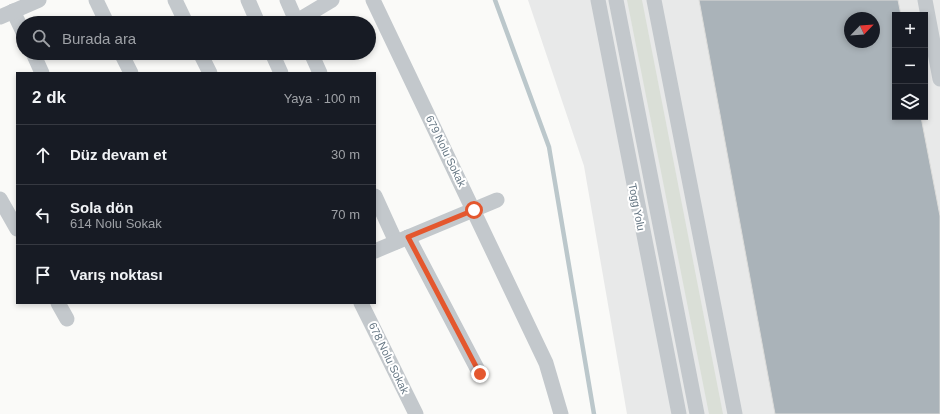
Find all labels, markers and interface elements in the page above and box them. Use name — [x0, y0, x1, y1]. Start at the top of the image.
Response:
north arrow — [844, 12, 880, 48]
map controls — [892, 12, 928, 120]
button: + — [892, 12, 928, 48]
search box — [16, 16, 376, 60]
icon: search — [30, 27, 52, 49]
text: Burada ara — [62, 30, 136, 47]
button: − — [892, 48, 928, 84]
button: layers — [892, 84, 928, 120]
text: 2 dk — [32, 88, 66, 107]
text: Yaya · 100 m — [284, 91, 360, 106]
street label: 679 Nolu Sokak — [424, 113, 469, 189]
icon: ahead — [32, 144, 54, 166]
text: Düz devam et — [70, 146, 167, 163]
text: 30 m — [331, 147, 360, 162]
street label: Togg Yolu — [627, 182, 647, 232]
text: Sola dön — [70, 199, 133, 216]
route start — [465, 201, 483, 219]
icon: left — [32, 204, 54, 226]
text: 70 m — [331, 207, 360, 222]
text: 614 Nolu Sokak — [70, 216, 162, 231]
icon: arrive — [32, 264, 54, 286]
text: Varış noktası — [70, 266, 163, 283]
street label: 678 Nolu Sokak — [367, 320, 412, 396]
route end — [471, 365, 489, 383]

